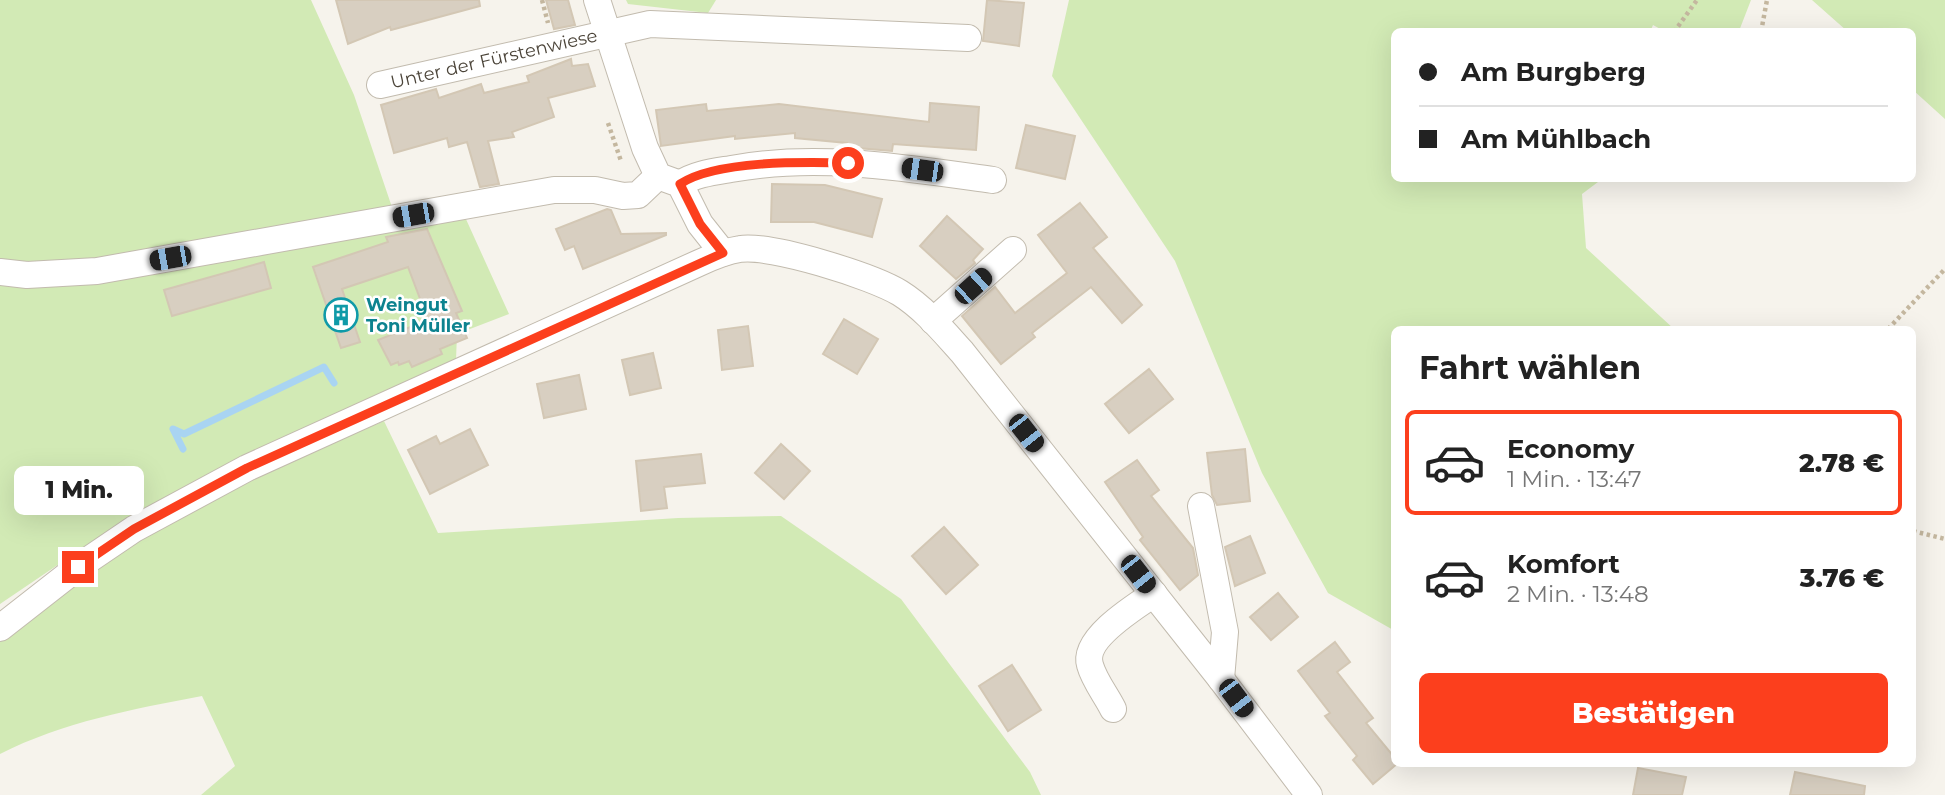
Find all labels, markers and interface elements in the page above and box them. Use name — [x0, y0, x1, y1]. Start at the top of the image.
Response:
street label: Unter der Fürstenwiese — [389, 24, 600, 93]
text: Am Burgberg — [1461, 56, 1646, 88]
text: Am Mühlbach — [1461, 123, 1651, 155]
route start — [832, 147, 864, 179]
car — [900, 157, 945, 183]
car — [391, 201, 436, 229]
car — [148, 244, 193, 272]
car — [951, 264, 996, 308]
place label: Weingut Toni Müller — [366, 294, 471, 337]
building icon: Weingut Toni Müller — [322, 296, 360, 334]
text: Fahrt wählen — [1419, 348, 1641, 387]
car — [1005, 410, 1048, 456]
icon: car — [1423, 431, 1486, 494]
text: Economy — [1507, 433, 1634, 465]
text: 2.78 € — [1799, 447, 1884, 479]
text: 1 Min. · 13:47 — [1507, 465, 1642, 493]
callout: 1 Min. — [13, 466, 143, 514]
text: 1 Min. — [45, 476, 113, 504]
icon: car — [1423, 546, 1486, 609]
text: Komfort — [1507, 548, 1620, 580]
route end — [62, 551, 94, 583]
car — [1117, 551, 1160, 597]
text: 3.76 € — [1800, 562, 1884, 594]
text: 2 Min. · 13:48 — [1507, 580, 1649, 608]
button: Bestätigen — [1419, 673, 1888, 753]
car — [1215, 675, 1258, 721]

